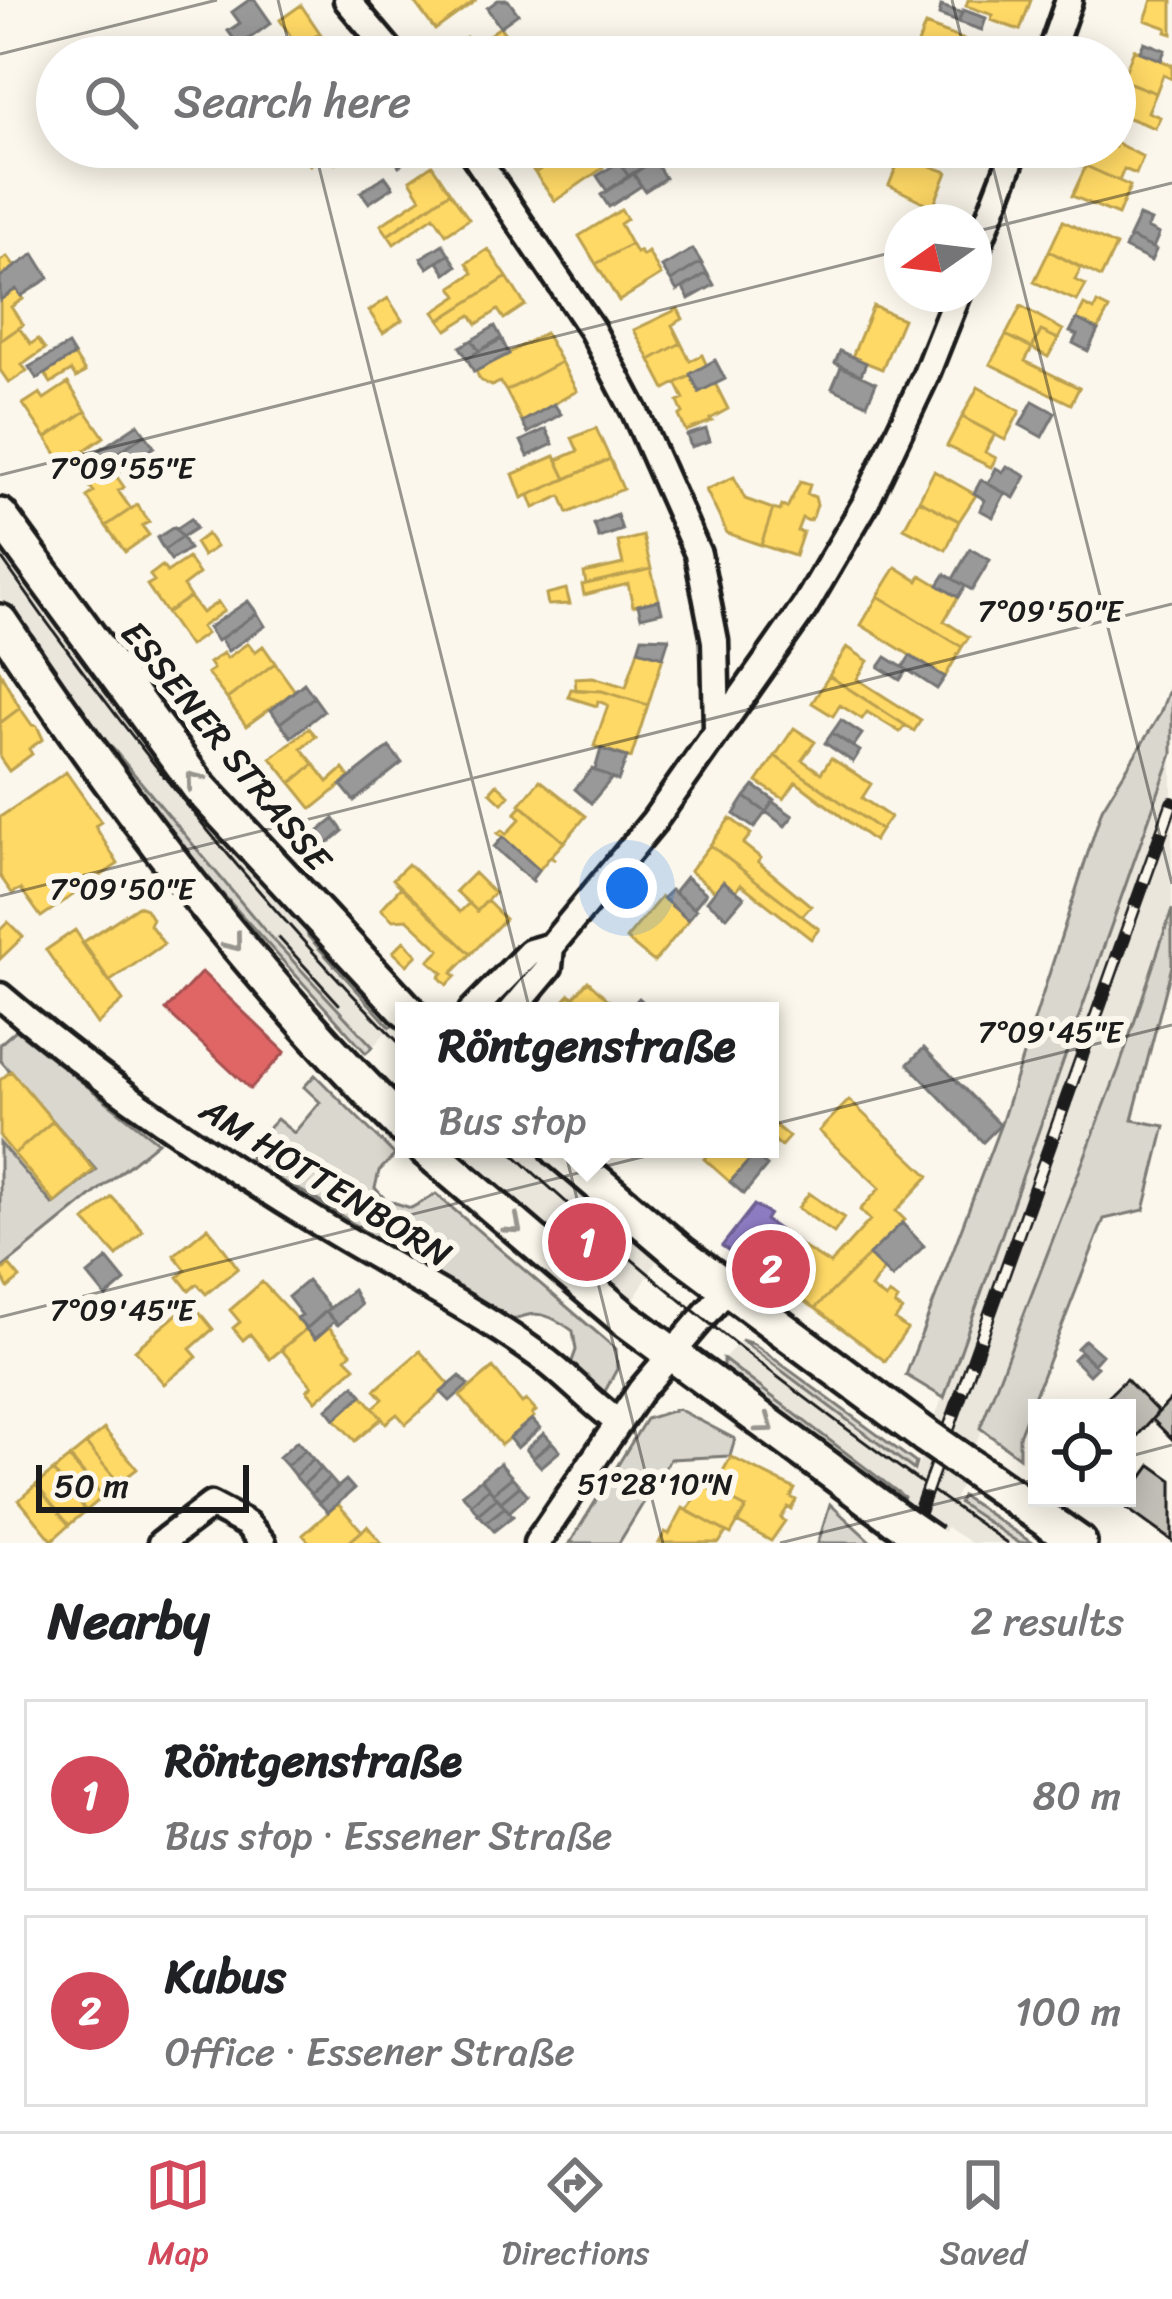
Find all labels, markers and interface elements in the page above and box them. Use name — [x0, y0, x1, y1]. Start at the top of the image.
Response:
search box — [36, 36, 1136, 168]
text: Search here — [174, 62, 411, 142]
icon: search — [78, 69, 144, 135]
north arrow — [884, 204, 992, 312]
text: 7°09'55"E — [50, 441, 196, 495]
text: 7°09'50"E — [978, 584, 1125, 638]
street label: ESSENER STRASSE — [104, 606, 350, 888]
one-way arrow — [186, 771, 208, 793]
your location — [597, 858, 657, 918]
text: 7°09'50"E — [50, 862, 197, 916]
one-way arrow — [219, 930, 241, 952]
popup — [395, 1002, 779, 1158]
text: 7°09'45"E — [978, 1005, 1125, 1059]
text: Röntgenstraße — [439, 1006, 735, 1086]
street label: AM HOTTENBORN — [186, 1078, 465, 1285]
text: Bus stop — [439, 1086, 586, 1155]
pin: 1 — [548, 1197, 626, 1287]
one-way arrow — [501, 1212, 522, 1233]
pin: 2 — [732, 1224, 810, 1314]
text: 7°09'45"E — [50, 1283, 197, 1337]
map controls — [1028, 1399, 1136, 1507]
button: locate — [1028, 1399, 1136, 1507]
one-way arrow — [753, 1411, 775, 1433]
text: 50 m — [54, 1457, 129, 1515]
text: 51°28'10"N — [577, 1457, 733, 1511]
scale bar — [36, 1459, 249, 1512]
text: Nearby — [48, 1576, 209, 1666]
text: 2 results — [970, 1587, 1124, 1656]
text: Röntgenstraße — [165, 1721, 462, 1801]
text: 1 — [82, 1761, 98, 1830]
text: 80 m — [1033, 1761, 1121, 1830]
text: Bus stop · Essener Straße — [165, 1801, 612, 1870]
text: Kubus — [165, 1937, 286, 2017]
text: 2 — [79, 1977, 101, 2046]
text: 100 m — [1015, 1977, 1121, 2046]
text: Office · Essener Straße — [165, 2017, 575, 2086]
tab: Map — [145, 2152, 211, 2282]
tab: Directions — [502, 2152, 649, 2282]
tab: Saved — [940, 2152, 1027, 2282]

